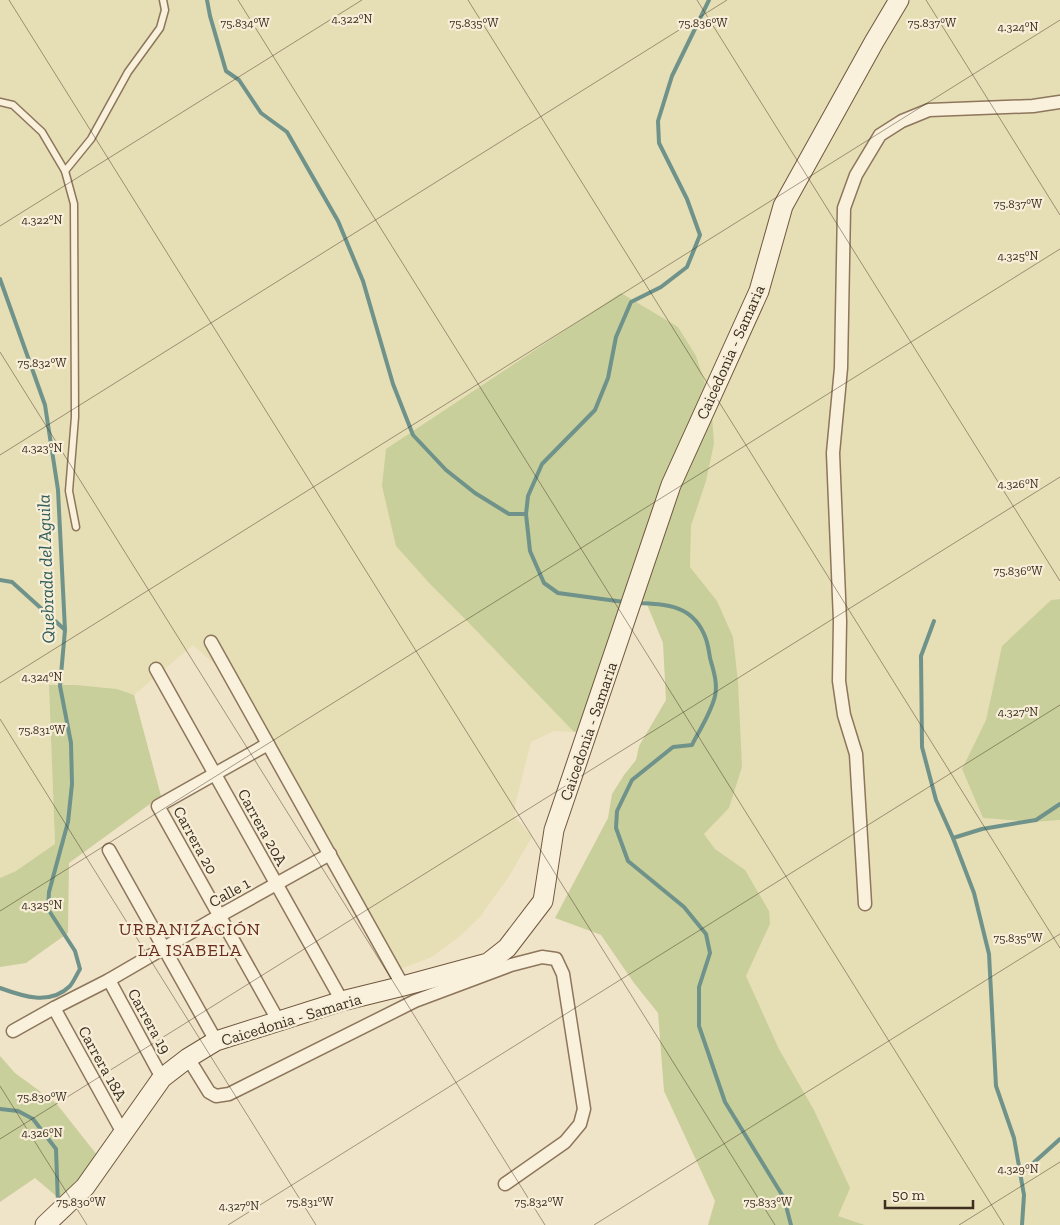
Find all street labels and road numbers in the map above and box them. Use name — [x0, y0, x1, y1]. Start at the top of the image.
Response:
street label: Caicedonia - Samaria — [692, 282, 769, 422]
street label: Caicedonia - Samaria — [556, 659, 621, 803]
street label: Carrera 20A — [234, 786, 292, 869]
street label: Carrera 20 — [169, 803, 222, 877]
street label: Calle 1 — [205, 873, 253, 911]
street label: Carrera 19 — [124, 985, 175, 1057]
street label: Caicedonia - Samaria — [219, 989, 364, 1050]
street label: Carrera 18A — [74, 1023, 131, 1104]

